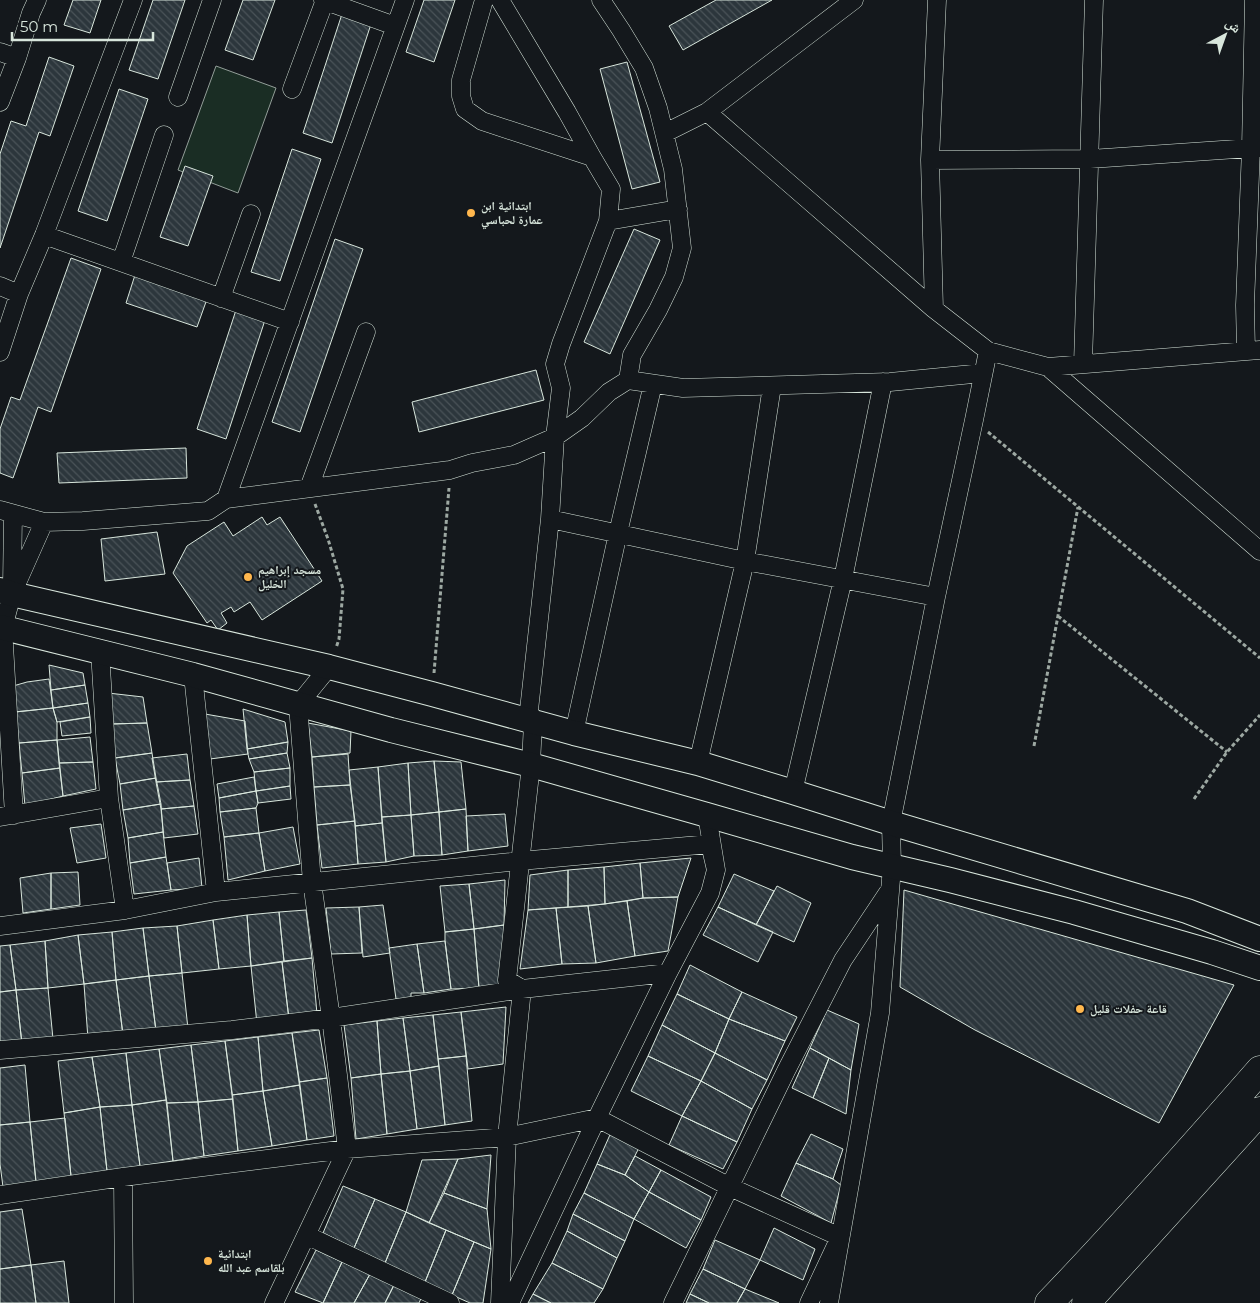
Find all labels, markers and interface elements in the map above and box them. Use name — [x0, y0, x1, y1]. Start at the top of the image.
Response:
scale bar — [12, 10, 154, 42]
north arrow — [1200, 10, 1250, 60]
text: ش — [1222, 14, 1245, 37]
text: 50 m — [20, 17, 58, 36]
place label: ابتدائية ابن عمارة لحباسي — [481, 198, 543, 230]
marker: ابتدائية ابن عمارة لحباسي — [465, 207, 477, 219]
place label: مسجد إبراهيم الخليل — [258, 562, 321, 592]
marker: مسجد إبراهيم الخليل — [242, 571, 254, 583]
place label: قاعة حفلات قليل — [1090, 1001, 1167, 1017]
marker: قاعة حفلات قليل — [1074, 1003, 1086, 1015]
place label: ابتدائية بلقاسم عبد الله — [218, 1246, 285, 1276]
marker: ابتدائية بلقاسم عبد الله — [202, 1255, 214, 1267]

